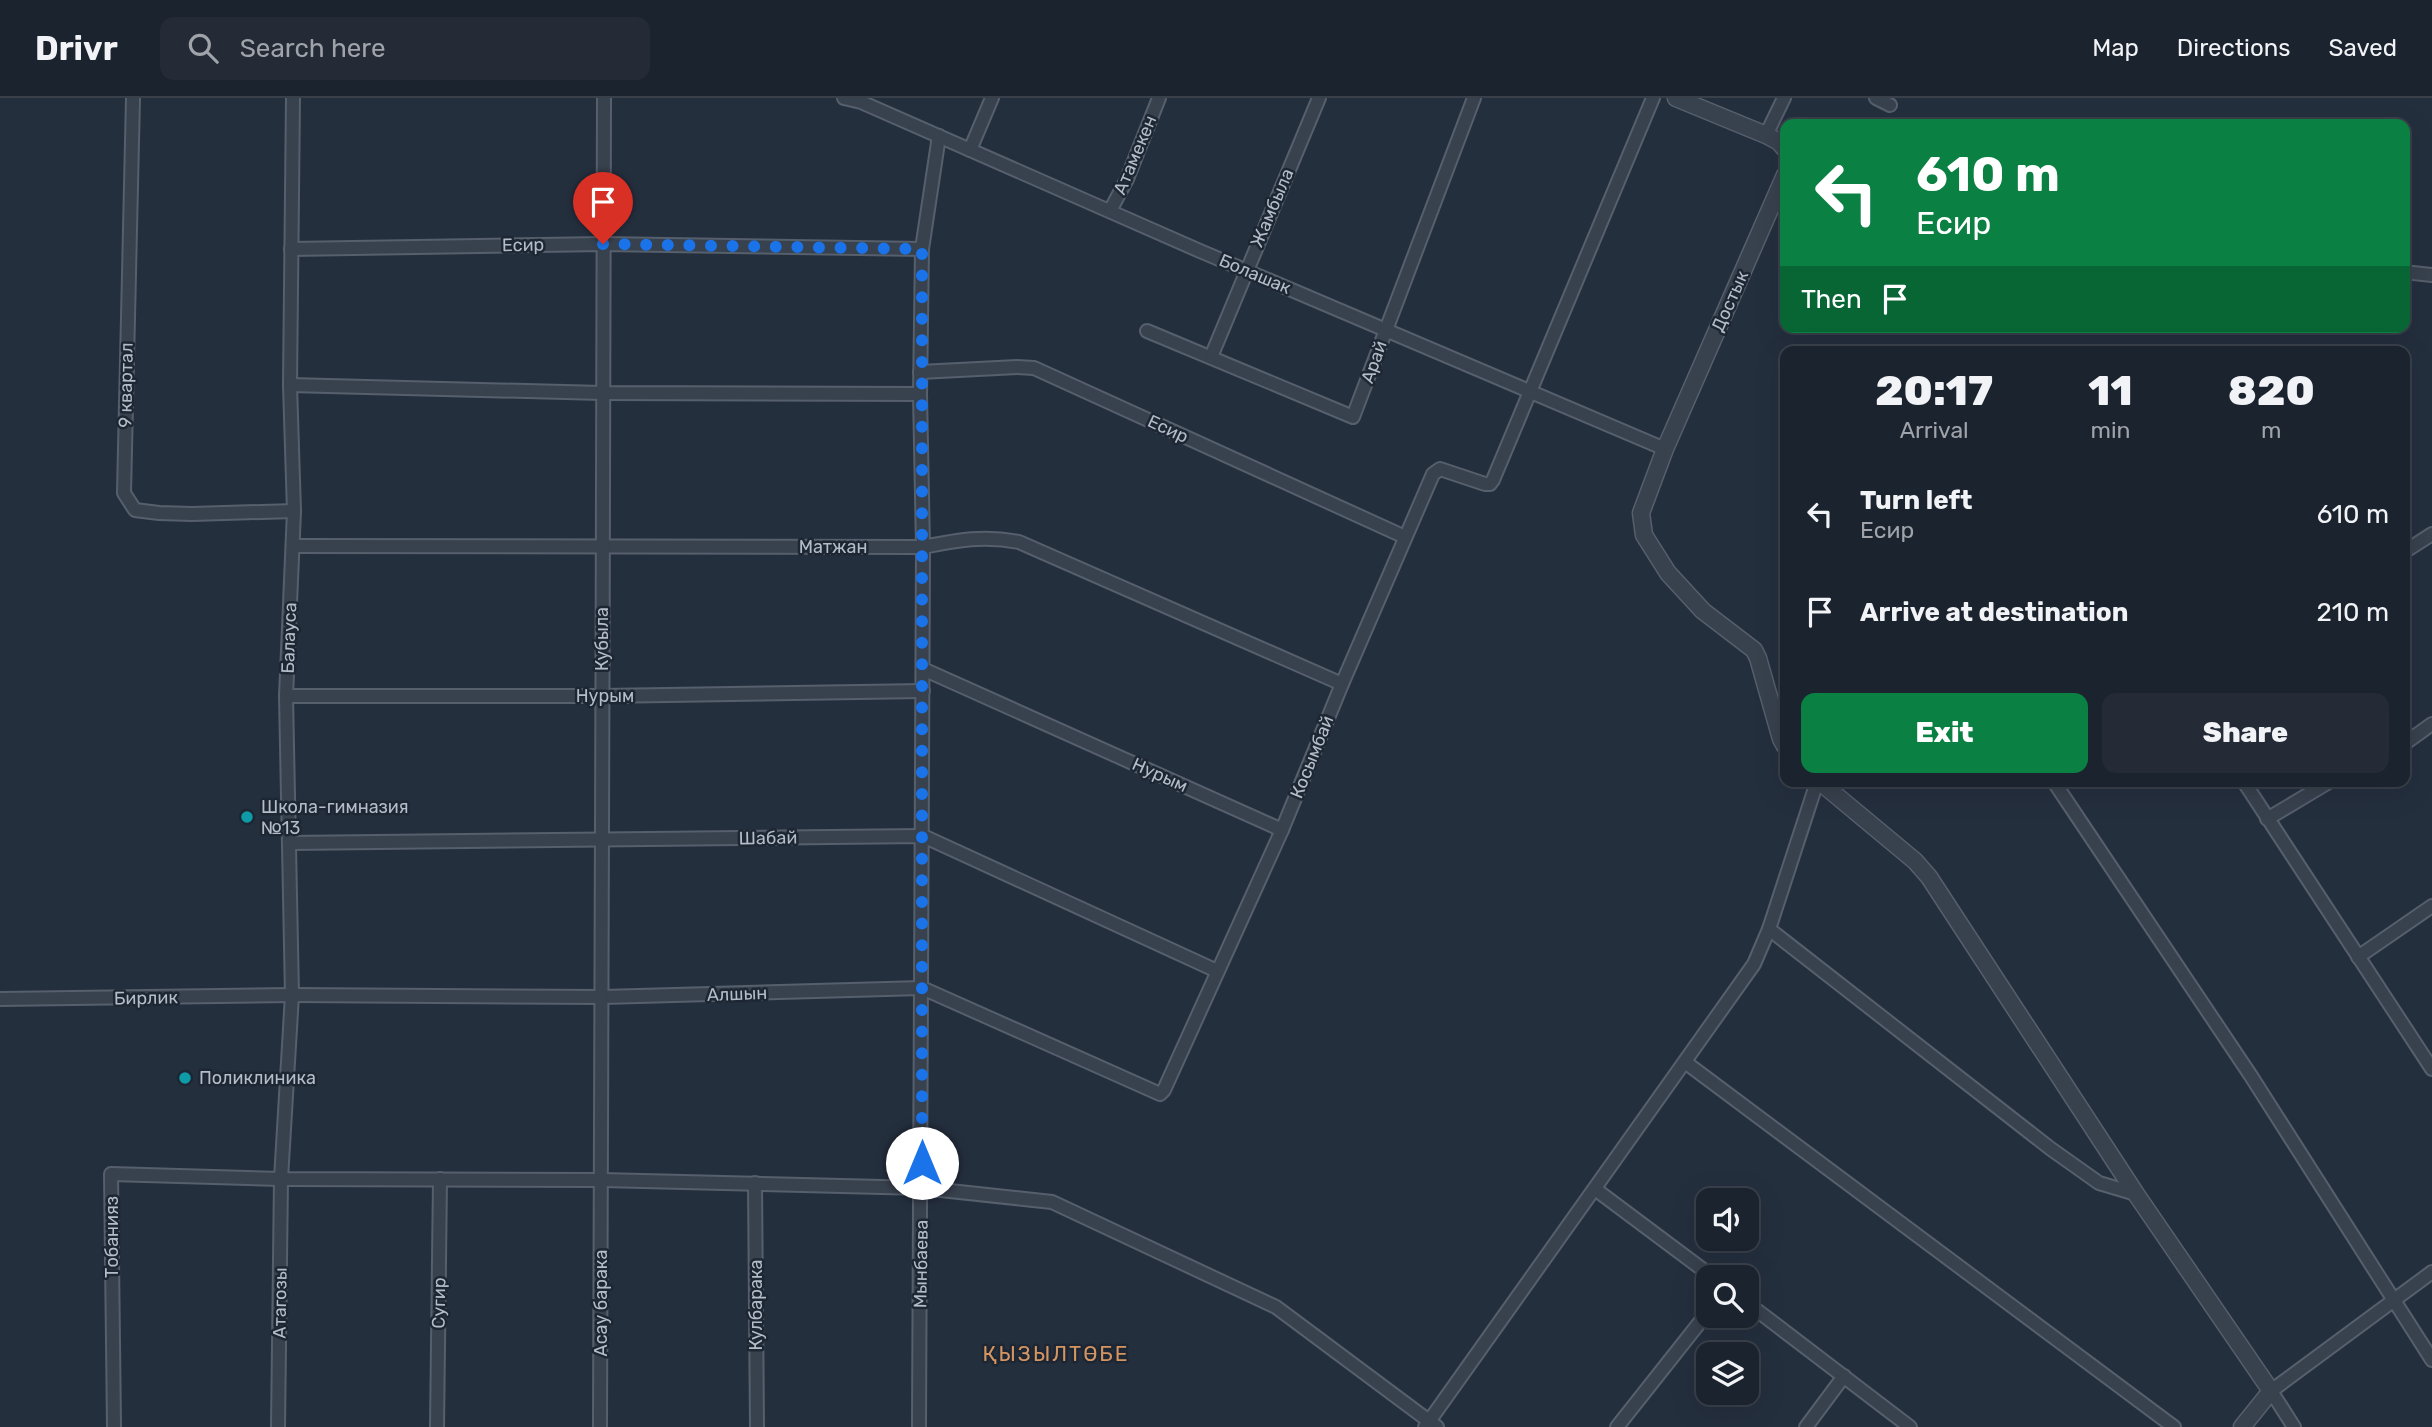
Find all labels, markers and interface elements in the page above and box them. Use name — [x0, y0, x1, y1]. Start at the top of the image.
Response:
search box — [160, 17, 650, 80]
text: Drivr — [35, 29, 118, 68]
icon: search — [184, 29, 222, 67]
text: Search here — [240, 33, 386, 64]
text: Map — [2092, 34, 2139, 62]
text: Directions — [2177, 34, 2290, 62]
text: Saved — [2328, 34, 2397, 62]
street label: Атамекен — [1108, 112, 1162, 198]
text: 610 m — [1916, 145, 2060, 203]
icon: left — [1801, 147, 1892, 238]
street label: Жамбыла — [1246, 165, 1298, 251]
pin — [573, 172, 633, 244]
icon: arrive — [584, 183, 622, 221]
text: Есир — [1916, 204, 1991, 242]
street label: Есир — [502, 234, 544, 256]
street label: Болашак — [1216, 249, 1295, 299]
street label: Достык — [1707, 267, 1753, 335]
icon: arrive — [1876, 280, 1914, 318]
text: Then — [1801, 284, 1862, 315]
street label: Арай — [1356, 338, 1392, 386]
street label: 9 квартал — [114, 342, 138, 428]
text: 20:17 — [1875, 366, 1993, 416]
text: 11 — [2088, 366, 2133, 416]
text: 820 — [2228, 366, 2315, 416]
street label: Есир — [1144, 410, 1192, 448]
text: Arrival — [1900, 416, 1969, 444]
text: min — [2091, 416, 2130, 444]
text: m — [2261, 416, 2282, 444]
text: Turn left — [1860, 485, 1972, 516]
icon: left — [1801, 495, 1839, 533]
text: 610 m — [2317, 499, 2389, 530]
text: Есир — [1860, 516, 1914, 544]
street label: Матжан — [799, 536, 867, 558]
icon: arrive — [1801, 593, 1839, 631]
text: Arrive at destination — [1860, 597, 2128, 628]
text: 210 m — [2317, 597, 2389, 628]
street label: Балауса — [277, 602, 301, 674]
street label: Кубыла — [591, 607, 613, 671]
street label: Нурым — [576, 685, 634, 707]
button: Exit — [1801, 693, 2088, 773]
button: Share — [2102, 693, 2389, 773]
street label: Косымбай — [1285, 712, 1339, 802]
street label: Нурым — [1129, 753, 1191, 797]
place label: Школа-гимназия №13 — [261, 796, 409, 839]
marker: Школа-гимназия №13 — [239, 809, 255, 825]
street label: Шабай — [739, 826, 797, 850]
street label: Алшын — [706, 982, 768, 1006]
street label: Бирлик — [114, 986, 179, 1010]
place label: Поликлиника — [199, 1067, 316, 1089]
marker: Поликлиника — [177, 1070, 193, 1086]
position arrow — [885, 1126, 959, 1200]
map controls — [1696, 1188, 1759, 1405]
button: sound — [1696, 1188, 1759, 1251]
street label: Тобанияз — [101, 1196, 123, 1278]
street label: Мынбаева — [909, 1220, 933, 1308]
street label: Асау барака — [590, 1250, 612, 1356]
street label: Кулбарака — [745, 1260, 767, 1351]
button: search — [1696, 1265, 1759, 1328]
street label: Атагозы — [268, 1267, 292, 1339]
street label: Сугир — [428, 1277, 450, 1329]
district label: ҚЫЗЫЛТӨБЕ — [982, 1341, 1130, 1366]
button: layers — [1696, 1342, 1759, 1405]

